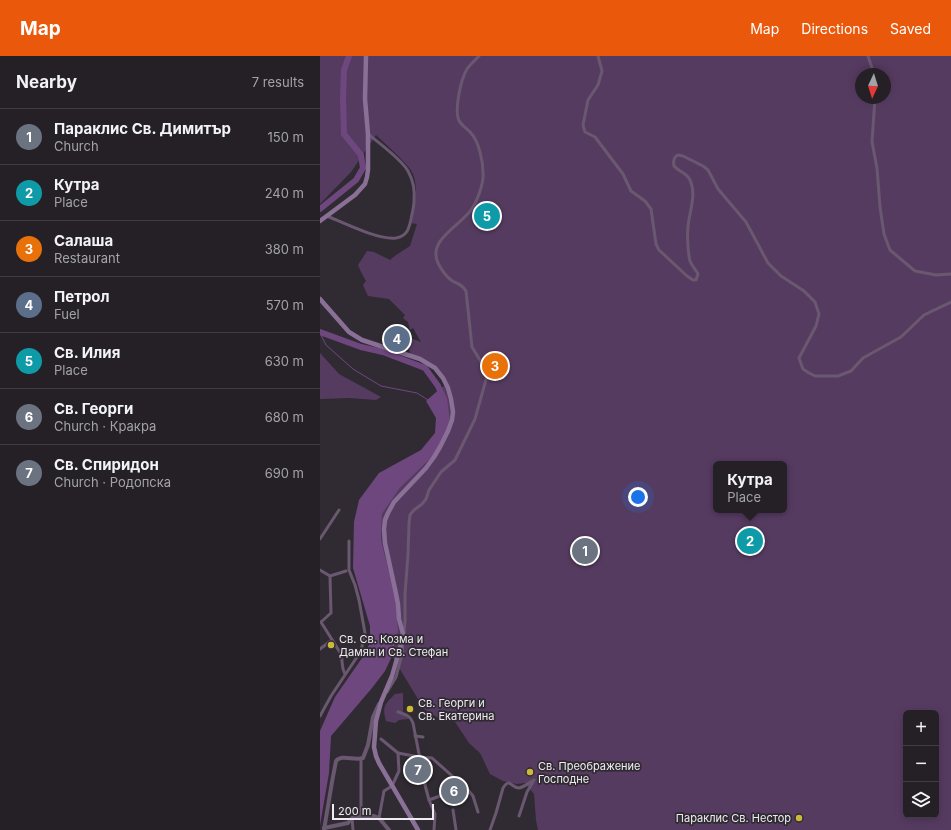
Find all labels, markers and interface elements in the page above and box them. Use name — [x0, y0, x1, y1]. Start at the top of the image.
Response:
text: Map — [20, 17, 61, 40]
text: Map — [750, 20, 779, 37]
text: Directions — [801, 20, 868, 37]
text: Saved — [890, 20, 931, 37]
north arrow — [855, 68, 891, 104]
text: Nearby — [16, 72, 77, 92]
text: 7 results — [252, 74, 304, 90]
text: Параклис Св. Димитър — [54, 119, 231, 138]
text: 1 — [26, 129, 32, 145]
text: 150 m — [268, 129, 304, 145]
text: Church — [54, 138, 99, 154]
text: Кутра — [54, 175, 100, 194]
text: 2 — [25, 185, 33, 201]
text: 240 m — [265, 185, 304, 201]
text: Place — [54, 194, 88, 210]
pin: 5 — [474, 201, 500, 231]
text: Салаша — [54, 231, 113, 250]
text: 3 — [25, 241, 33, 257]
text: 380 m — [265, 241, 304, 257]
text: Restaurant — [54, 250, 120, 266]
text: Петрол — [54, 287, 110, 306]
text: 4 — [25, 297, 33, 313]
text: 570 m — [266, 297, 304, 313]
text: Fuel — [54, 306, 80, 322]
pin: 4 — [384, 324, 410, 354]
text: Св. Илия — [54, 343, 120, 362]
pin: 3 — [482, 351, 508, 381]
text: 5 — [25, 353, 33, 369]
text: 630 m — [265, 353, 304, 369]
text: Place — [54, 362, 88, 378]
text: Св. Георги — [54, 399, 133, 418]
text: 6 — [25, 409, 33, 425]
text: 680 m — [265, 409, 304, 425]
text: Church · Кракра — [54, 418, 156, 434]
text: Св. Спиридон — [54, 455, 159, 474]
popup — [713, 461, 787, 513]
text: 7 — [25, 465, 33, 481]
text: 690 m — [265, 465, 304, 481]
text: Кутра — [727, 470, 773, 489]
text: Church · Родопска — [54, 474, 171, 490]
your location — [628, 487, 648, 507]
text: Place — [727, 489, 761, 505]
pin: 2 — [737, 526, 763, 556]
pin: 1 — [572, 536, 598, 566]
place label: Св. Св. Козма и Дамян и Св. Стефан — [339, 632, 448, 659]
marker: Св. Св. Козма и Дамян и Св. Стефан — [326, 640, 336, 650]
place label: Св. Георги и Св. Екатерина — [418, 696, 495, 723]
marker: Св. Георги и Св. Екатерина — [405, 704, 415, 714]
map controls — [903, 710, 939, 818]
button: + — [903, 710, 939, 746]
button: − — [903, 746, 939, 782]
pin: 7 — [405, 755, 431, 785]
place label: Св. Преображение Господне — [538, 759, 640, 786]
marker: Св. Преображение Господне — [525, 767, 535, 777]
pin: 6 — [441, 776, 467, 806]
button: layers — [903, 782, 939, 818]
scale bar — [332, 802, 434, 821]
text: 200 m — [338, 804, 371, 818]
place label: Параклис Св. Нестор — [676, 811, 791, 825]
marker: Параклис Св. Нестор — [794, 813, 804, 823]

